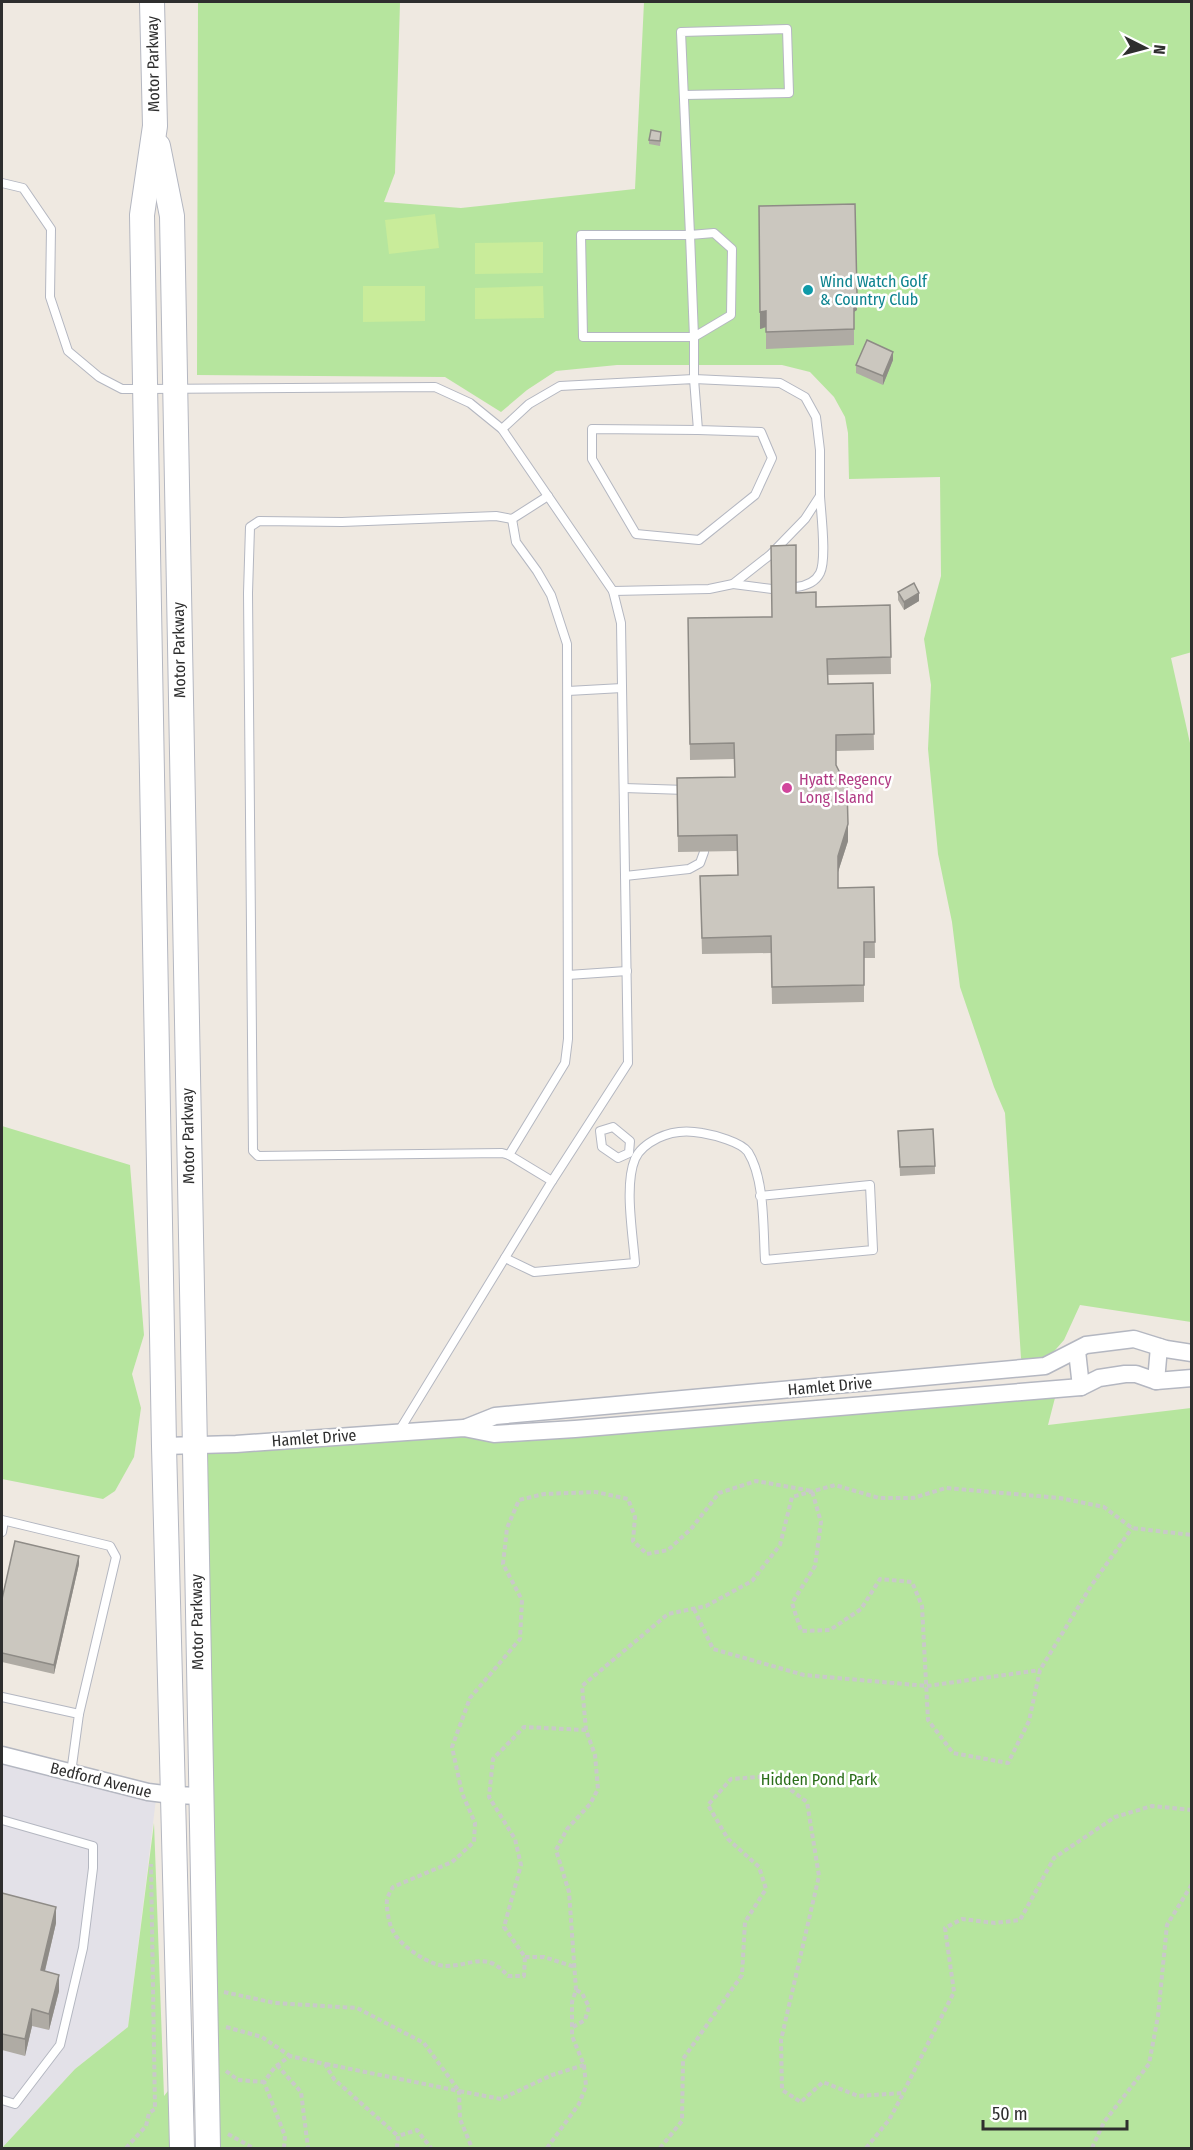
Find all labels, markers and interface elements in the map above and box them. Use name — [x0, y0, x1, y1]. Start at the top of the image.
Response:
street label: Motor Parkway — [143, 15, 163, 112]
north arrow — [1115, 18, 1175, 78]
text: N — [1149, 44, 1169, 55]
place label: Wind Watch Golf & Country Club — [820, 272, 928, 309]
marker: Wind Watch Golf & Country Club — [801, 283, 815, 297]
street label: Motor Parkway — [169, 601, 189, 698]
place label: Hyatt Regency Long Island — [799, 770, 893, 807]
marker: Hyatt Regency Long Island — [780, 781, 794, 795]
street label: Motor Parkway — [178, 1087, 198, 1184]
street label: Hamlet Drive — [787, 1373, 873, 1399]
street label: Hamlet Drive — [271, 1426, 357, 1450]
street label: Motor Parkway — [187, 1573, 207, 1670]
street label: Bedford Avenue — [48, 1758, 154, 1802]
park label: Hidden Pond Park — [761, 1770, 878, 1789]
scale bar — [983, 2093, 1127, 2131]
text: 50 m — [992, 2103, 1028, 2125]

